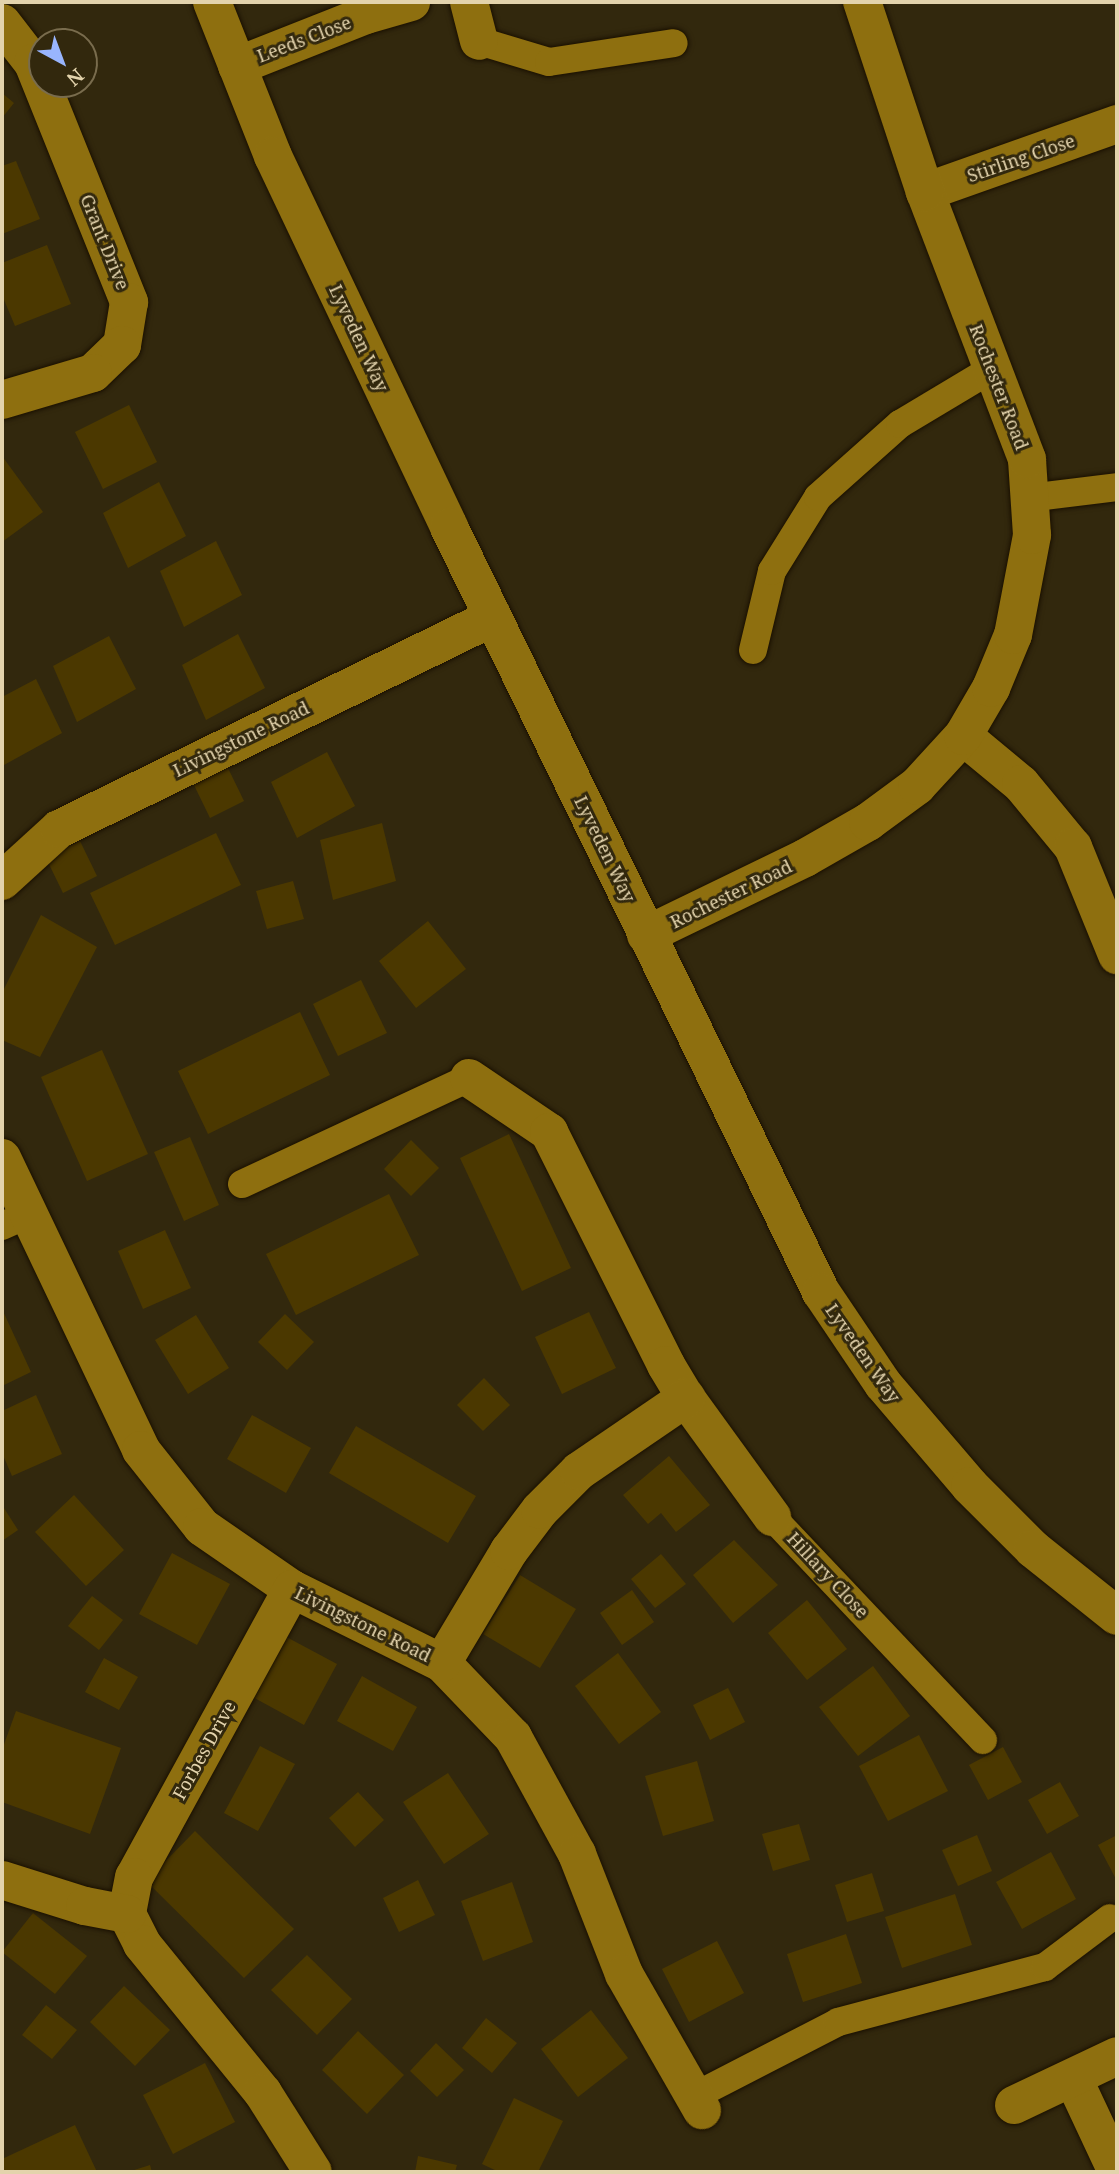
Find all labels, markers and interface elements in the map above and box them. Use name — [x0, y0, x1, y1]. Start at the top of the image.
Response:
street label: Leeds Close — [254, 11, 354, 67]
north arrow — [28, 28, 98, 98]
text: N — [61, 63, 90, 92]
street label: Stirling Close — [964, 129, 1078, 187]
street label: Grant Drive — [76, 191, 134, 293]
street label: Lyveden Way — [325, 281, 393, 395]
street label: Rochester Road — [965, 321, 1033, 453]
street label: Livingstone Road — [169, 697, 313, 781]
street label: Lyveden Way — [570, 792, 640, 906]
street label: Rochester Road — [667, 855, 795, 933]
street label: Lyveden Way — [821, 1300, 905, 1406]
street label: Hillary Close — [783, 1528, 873, 1622]
street label: Livingstone Road — [291, 1582, 435, 1666]
street label: Forbes Drive — [168, 1697, 240, 1803]

